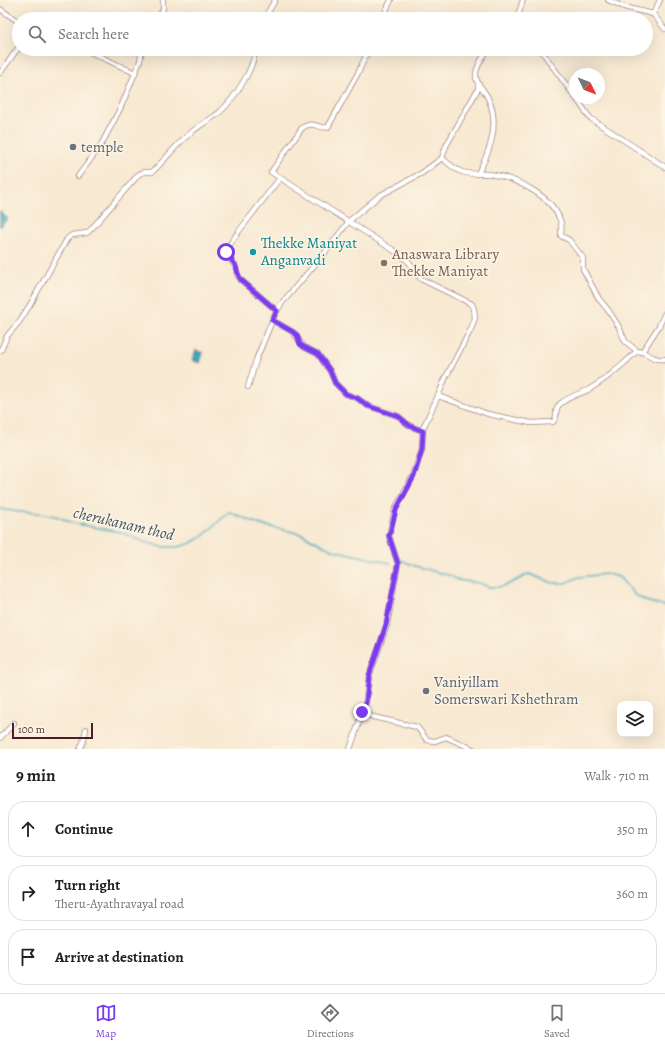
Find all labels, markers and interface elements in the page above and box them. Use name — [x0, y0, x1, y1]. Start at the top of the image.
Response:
search box — [12, 12, 653, 56]
icon: search — [26, 23, 48, 45]
text: Search here — [58, 24, 129, 44]
north arrow — [569, 68, 605, 104]
place label: temple — [81, 137, 124, 157]
marker: temple — [68, 142, 78, 152]
place label: Thekke Maniyat Anganvadi — [260, 233, 357, 270]
route start — [217, 243, 235, 261]
place label: Anaswara Library Thekke Maniyat — [391, 244, 500, 281]
marker: Thekke Maniyat Anganvadi — [248, 247, 258, 257]
marker: Anaswara Library Thekke Maniyat — [379, 258, 389, 268]
water label: cherukanam thod — [71, 502, 177, 546]
place label: Vaniyillam Somerswari Kshethram — [433, 672, 579, 709]
marker: Vaniyillam Somerswari Kshethram — [421, 686, 431, 696]
map controls — [617, 701, 653, 737]
button: layers — [617, 701, 653, 737]
route end — [353, 703, 371, 721]
scale bar — [12, 721, 93, 740]
text: 100 m — [18, 722, 45, 737]
text: 9 min — [16, 764, 56, 787]
text: Walk · 710 m — [584, 767, 649, 784]
icon: ahead — [17, 818, 39, 840]
text: Continue — [55, 819, 113, 839]
text: 350 m — [617, 821, 648, 838]
text: Turn right — [55, 875, 120, 895]
icon: right — [17, 882, 39, 904]
text: 360 m — [616, 885, 648, 902]
text: Theru-Ayathravayal road — [55, 895, 184, 912]
icon: arrive — [17, 946, 39, 968]
text: Arrive at destination — [55, 947, 184, 967]
tab: Map — [95, 1002, 117, 1041]
tab: Directions — [307, 1002, 354, 1041]
tab: Saved — [544, 1002, 570, 1041]

